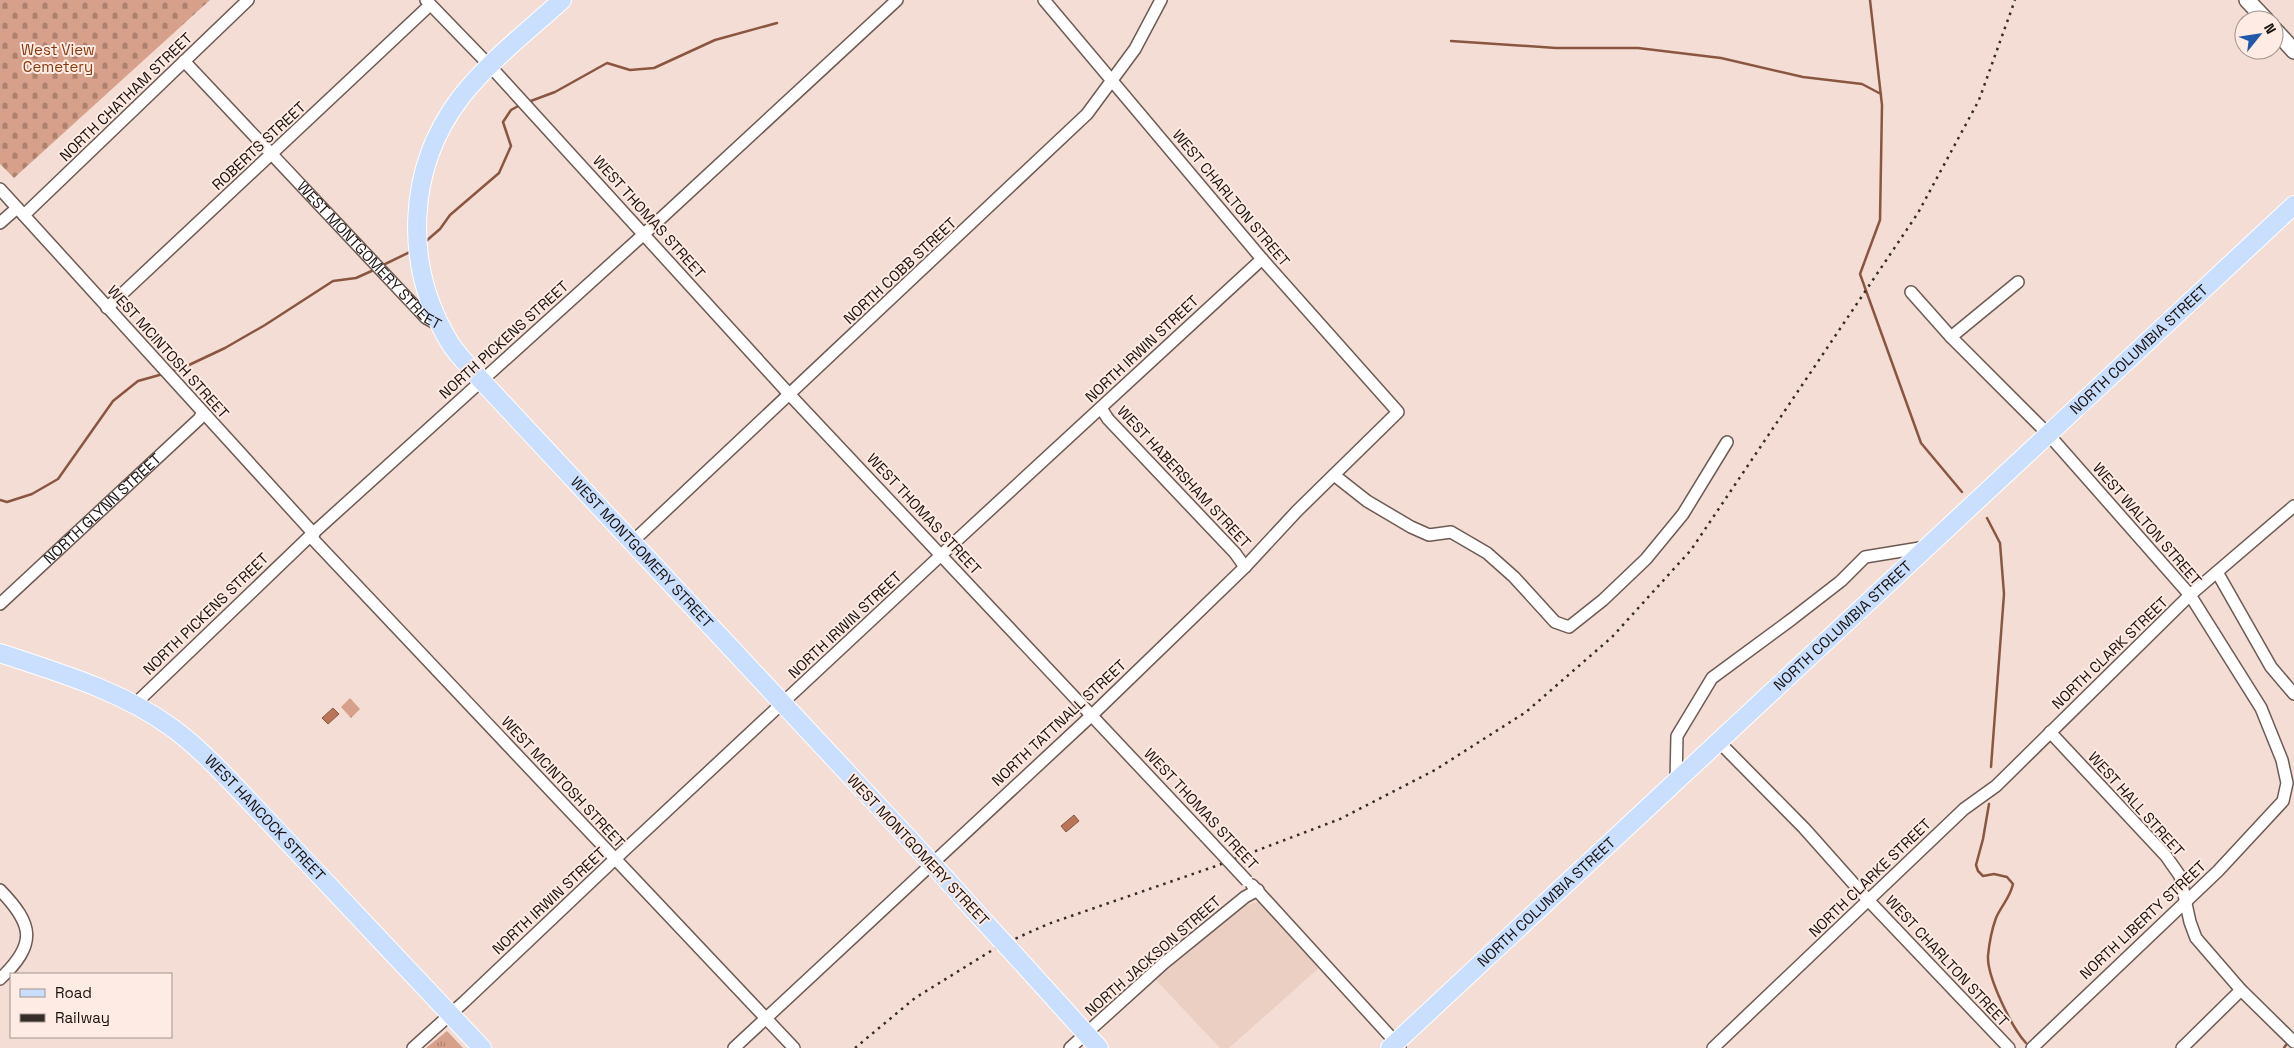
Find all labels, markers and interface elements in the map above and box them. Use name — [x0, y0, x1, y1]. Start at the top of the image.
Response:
north arrow — [2234, 10, 2284, 60]
text: N — [2260, 20, 2280, 37]
street label: NORTH CHATHAM STREET — [55, 28, 196, 165]
park label: West View Cemetery — [21, 40, 95, 76]
street label: ROBERTS STREET — [208, 97, 310, 194]
street label: WEST CHARLTON STREET — [1169, 125, 1294, 270]
street label: WEST THOMAS STREET — [589, 151, 710, 282]
street label: WEST MONTGOMERY STREET — [293, 177, 445, 334]
street label: NORTH COBB STREET — [839, 213, 960, 328]
street label: NORTH PICKENS STREET — [435, 276, 572, 403]
street label: NORTH COLUMBIA STREET — [2066, 280, 2212, 418]
street label: WEST MCINTOSH STREET — [103, 281, 233, 422]
street label: NORTH IRWIN STREET — [1081, 291, 1202, 406]
street label: WEST HABERSHAM STREET — [1113, 402, 1255, 552]
street label: NORTH GLYNN STREET — [39, 449, 165, 568]
street label: WEST THOMAS STREET — [863, 449, 986, 578]
street label: WEST WALTON STREET — [2089, 458, 2206, 589]
street label: WEST MONTGOMERY STREET — [567, 472, 718, 632]
street label: NORTH PICKENS STREET — [139, 549, 273, 679]
street label: NORTH COLUMBIA STREET — [1769, 556, 1916, 694]
street label: NORTH IRWIN STREET — [784, 567, 905, 682]
street label: NORTH CLARK STREET — [2048, 592, 2172, 713]
street label: NORTH TATTNALL STREET — [987, 655, 1130, 790]
street label: WEST MCINTOSH STREET — [497, 712, 629, 851]
street label: WEST THOMAS STREET — [1140, 744, 1263, 873]
street label: WEST HALL STREET — [2084, 747, 2189, 860]
street label: WEST HANCOCK STREET — [201, 750, 330, 885]
street label: WEST MONTGOMERY STREET — [843, 770, 994, 929]
street label: NORTH CLARKE STREET — [1805, 814, 1935, 941]
street label: NORTH COLUMBIA STREET — [1473, 833, 1619, 971]
street label: NORTH IRWIN STREET — [488, 843, 609, 958]
street label: NORTH LIBERTY STREET — [2076, 856, 2210, 983]
street label: NORTH JACKSON STREET — [1081, 891, 1225, 1020]
street label: WEST CHARLTON STREET — [1881, 891, 2013, 1030]
legend — [10, 973, 172, 1038]
text: Road — [55, 983, 92, 1002]
text: Railway — [55, 1008, 110, 1027]

